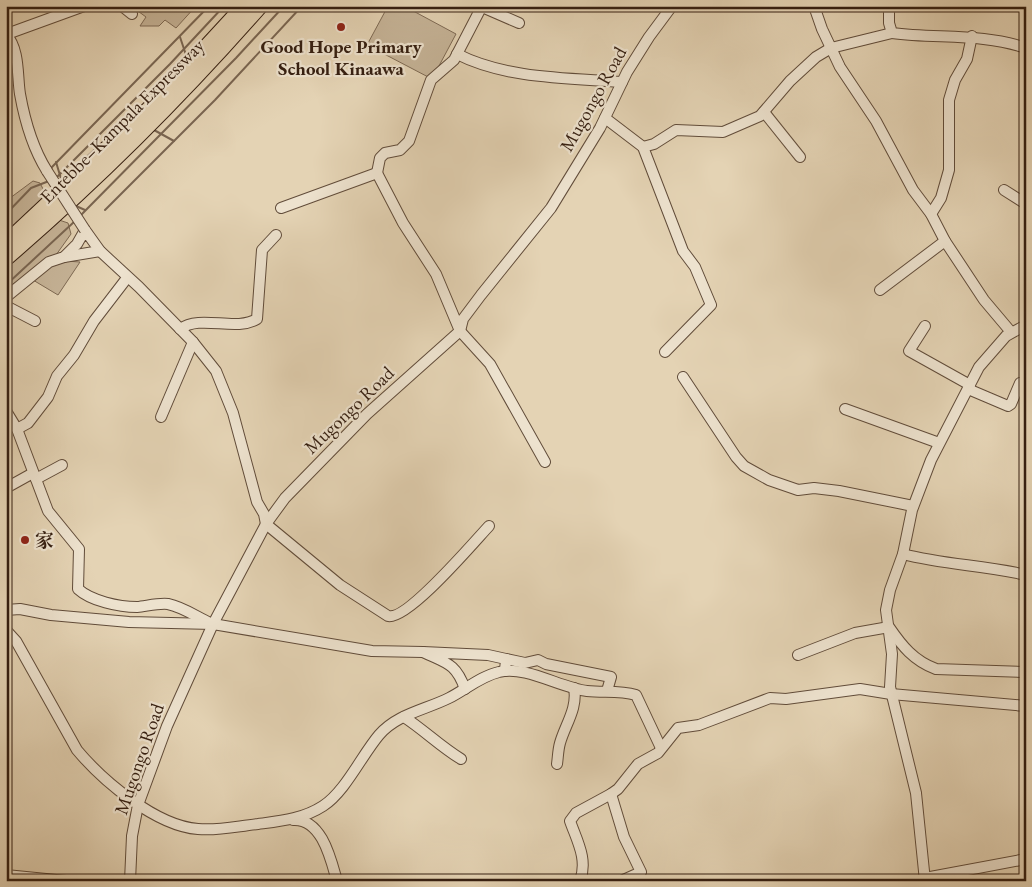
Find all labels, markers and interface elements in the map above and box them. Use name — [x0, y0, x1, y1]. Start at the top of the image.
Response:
marker: Good Hope Primary School Kinaawa — [335, 21, 347, 33]
street label: Entebbe–Kampala Expressway — [34, 33, 210, 209]
place label: Good Hope Primary School Kinaawa — [260, 34, 422, 81]
street label: Mugongo Road — [554, 42, 632, 156]
street label: Mugongo Road — [299, 360, 400, 459]
place label: 家 — [35, 528, 54, 553]
marker: 家 — [19, 534, 31, 546]
street label: Mugongo Road — [108, 700, 170, 818]

